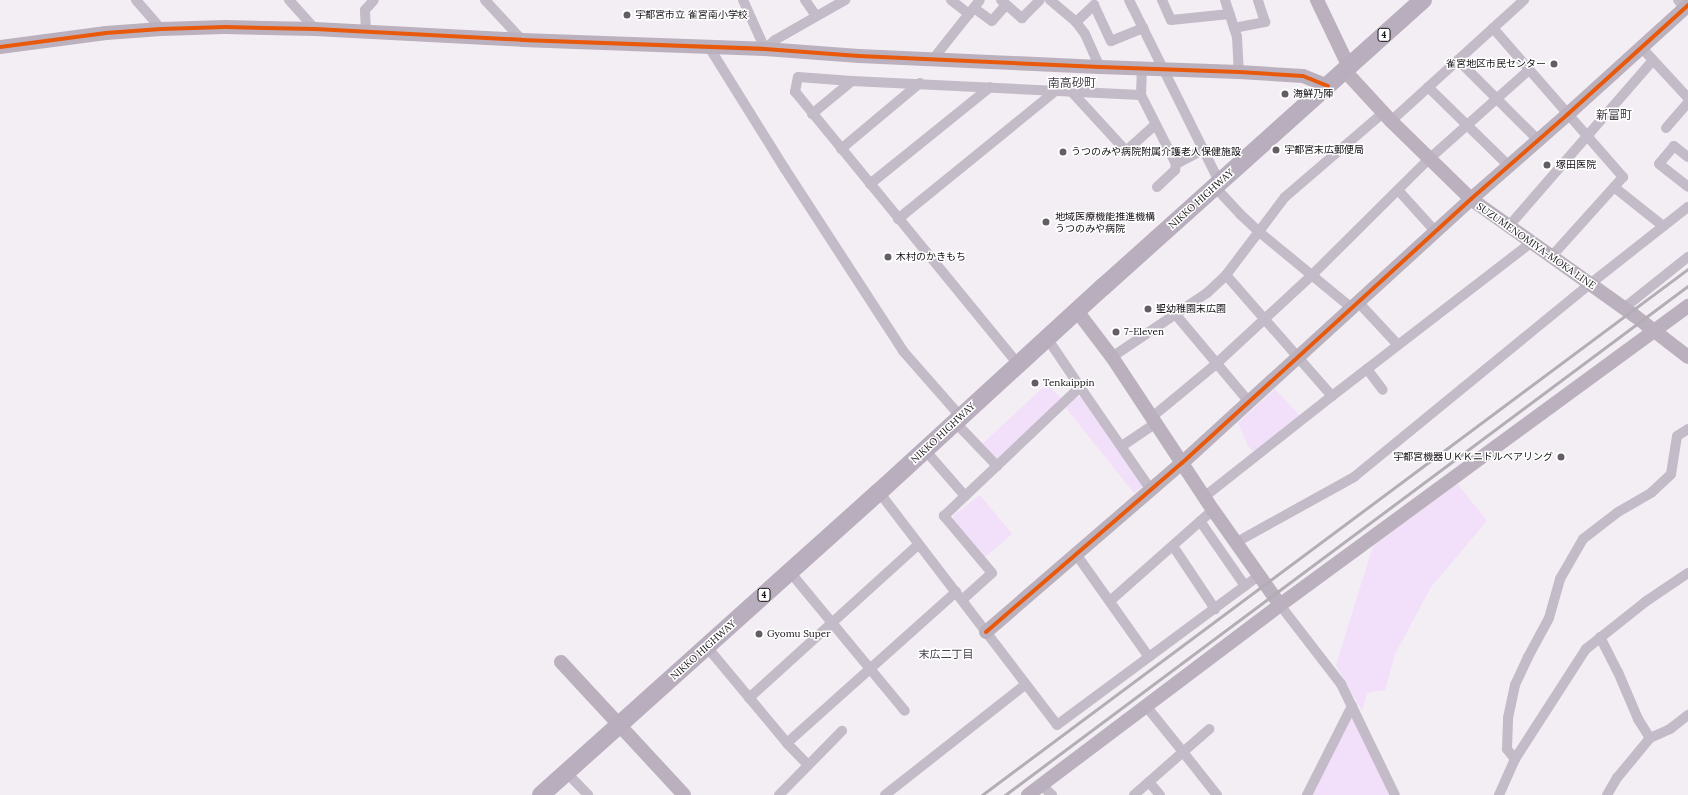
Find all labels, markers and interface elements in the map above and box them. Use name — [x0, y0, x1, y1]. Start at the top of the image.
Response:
place label: 宇都宮市立 雀宮南小学校 — [635, 9, 748, 21]
marker: 宇都宮市立 雀宮南小学校 — [622, 10, 632, 20]
road number: 4 — [1377, 28, 1391, 42]
place label: 雀宮地区市民センター — [1446, 58, 1546, 70]
marker: 雀宮地区市民センター — [1549, 59, 1559, 69]
district label: 南高砂町 — [1048, 76, 1096, 90]
place label: 海鮮乃陣 — [1293, 88, 1333, 100]
marker: 海鮮乃陣 — [1280, 89, 1290, 99]
district label: 新富町 — [1596, 108, 1632, 122]
place label: 宇都宮末広郵便局 — [1284, 144, 1364, 156]
marker: 宇都宮末広郵便局 — [1271, 145, 1281, 155]
place label: うつのみや病院附属介護老人保健施設 — [1071, 146, 1241, 158]
marker: うつのみや病院附属介護老人保健施設 — [1058, 147, 1068, 157]
marker: 塚田医院 — [1541, 159, 1553, 171]
place label: 塚田医院 — [1556, 159, 1596, 171]
street label: NIKKO HIGHWAY — [1166, 167, 1236, 231]
street label: SUZUMENOMIYA-MOKA LINE — [1474, 200, 1598, 292]
place label: 地域医療機能推進機構 うつのみや病院 — [1055, 210, 1155, 234]
marker: 地域医療機能推進機構 うつのみや病院 — [1040, 216, 1052, 228]
place label: 木村のかきもち — [896, 251, 966, 263]
marker: 木村のかきもち — [883, 252, 893, 262]
place label: 聖幼稚園末広園 — [1156, 303, 1226, 315]
marker: 聖幼稚園末広園 — [1143, 304, 1153, 314]
place label: 7-Eleven — [1124, 326, 1164, 338]
marker: 7-Eleven — [1111, 327, 1121, 337]
place label: Tenkaippin — [1043, 377, 1095, 389]
marker: Tenkaippin — [1030, 378, 1040, 388]
street label: NIKKO HIGHWAY — [908, 400, 978, 466]
place label: 宇都宮機器ＵＫＫニドルベアリング — [1393, 451, 1553, 463]
marker: 宇都宮機器ＵＫＫニドルベアリング — [1556, 452, 1566, 462]
road number: 4 — [757, 588, 771, 602]
street label: NIKKO HIGHWAY — [668, 618, 738, 682]
place label: Gyomu Super — [767, 628, 830, 640]
marker: Gyomu Super — [754, 629, 764, 639]
district label: 末広二丁目 — [919, 647, 973, 661]

